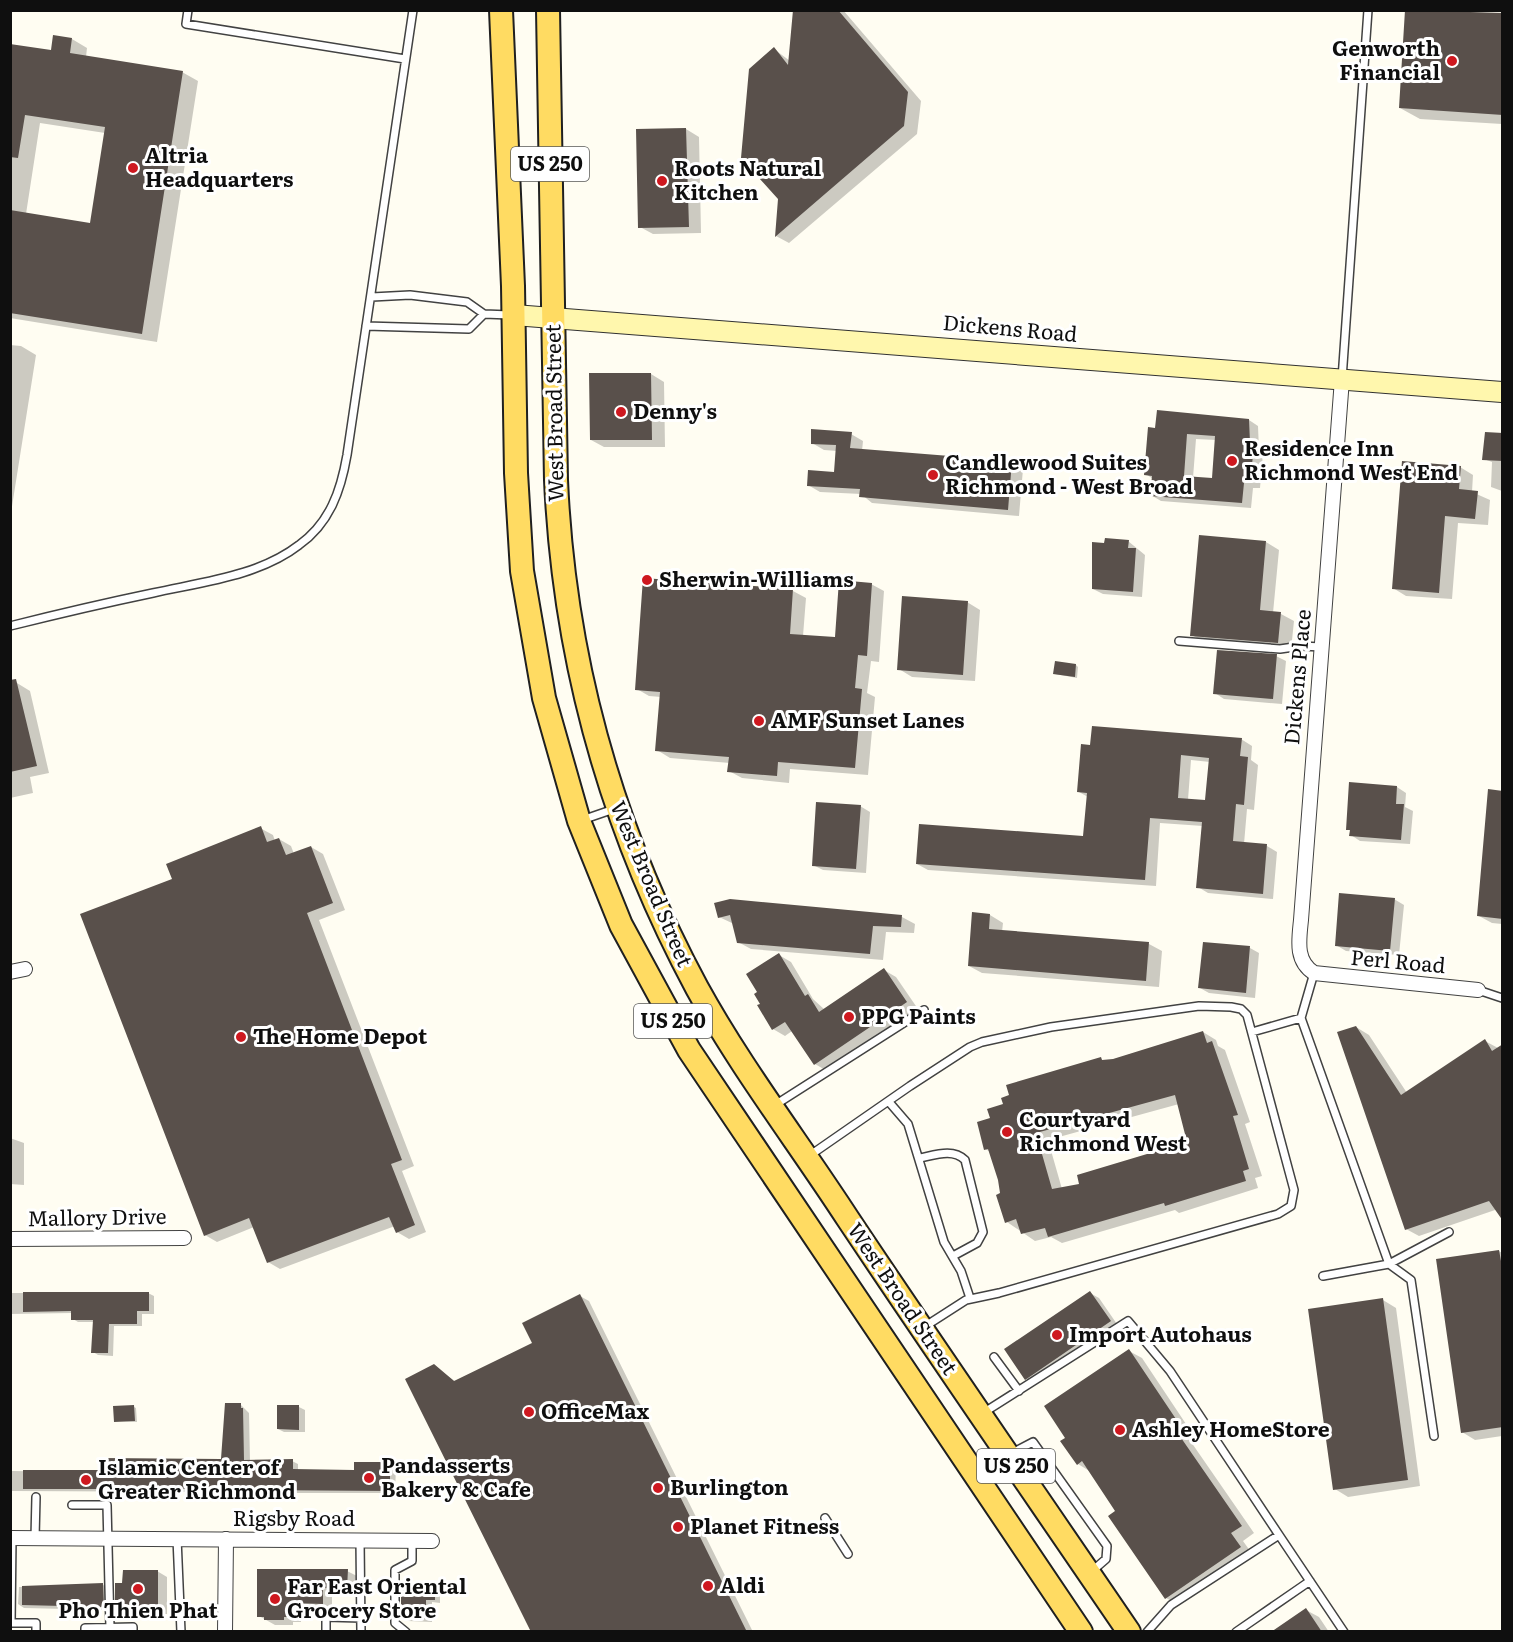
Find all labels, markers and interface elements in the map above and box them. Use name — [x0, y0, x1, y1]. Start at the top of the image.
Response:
place label: Genworth Financial — [1332, 31, 1440, 86]
marker: Genworth Financial — [1445, 54, 1459, 68]
place label: Altria Headquarters — [145, 138, 294, 193]
road number: US 250 — [511, 147, 589, 181]
place label: Roots Natural Kitchen — [674, 151, 822, 206]
marker: Altria Headquarters — [126, 161, 140, 175]
marker: Roots Natural Kitchen — [655, 174, 669, 188]
street label: Dickens Road — [942, 305, 1079, 348]
street label: West Broad Street — [535, 323, 570, 502]
place label: Denny's — [633, 394, 717, 425]
marker: Denny's — [614, 405, 628, 419]
place label: Residence Inn Richmond West End — [1244, 431, 1459, 486]
place label: Candlewood Suites Richmond - West Broad — [945, 445, 1193, 500]
marker: Residence Inn Richmond West End — [1225, 454, 1239, 468]
marker: Candlewood Suites Richmond - West Broad — [926, 468, 940, 482]
place label: Sherwin-Williams — [659, 562, 854, 593]
marker: Sherwin-Williams — [640, 573, 654, 587]
street label: Dickens Place — [1274, 607, 1317, 746]
place label: AMF Sunset Lanes — [771, 703, 964, 734]
marker: AMF Sunset Lanes — [752, 714, 766, 728]
street label: West Broad Street — [604, 795, 703, 971]
street label: Perl Road — [1350, 940, 1447, 979]
place label: PPG Paints — [861, 999, 976, 1030]
road number: US 250 — [634, 1004, 712, 1038]
marker: PPG Paints — [842, 1010, 856, 1024]
place label: The Home Depot — [253, 1019, 428, 1050]
marker: The Home Depot — [234, 1030, 248, 1044]
place label: Courtyard Richmond West — [1019, 1102, 1188, 1157]
marker: Courtyard Richmond West — [1000, 1125, 1014, 1139]
street label: Mallory Drive — [27, 1199, 167, 1232]
street label: West Broad Street — [842, 1215, 967, 1380]
place label: Import Autohaus — [1069, 1317, 1252, 1348]
marker: Import Autohaus — [1050, 1328, 1064, 1342]
place label: OfficeMax — [541, 1394, 650, 1425]
marker: OfficeMax — [522, 1405, 536, 1419]
place label: Ashley HomeStore — [1132, 1412, 1330, 1443]
marker: Ashley HomeStore — [1113, 1423, 1127, 1437]
place label: Pandasserts Bakery & Cafe — [381, 1448, 531, 1503]
road number: US 250 — [977, 1449, 1055, 1483]
place label: Islamic Center of Greater Richmond — [98, 1450, 296, 1505]
place label: Burlington — [670, 1470, 789, 1501]
marker: Pandasserts Bakery & Cafe — [362, 1471, 376, 1485]
marker: Islamic Center of Greater Richmond — [79, 1473, 93, 1487]
marker: Burlington — [651, 1481, 665, 1495]
street label: Rigsby Road — [233, 1501, 355, 1532]
place label: Planet Fitness — [690, 1509, 839, 1540]
marker: Planet Fitness — [671, 1520, 685, 1534]
place label: Aldi — [720, 1568, 765, 1599]
place label: Far East Oriental Grocery Store — [287, 1569, 467, 1624]
marker: Aldi — [701, 1579, 715, 1593]
marker: Pho Thien Phat — [131, 1582, 145, 1596]
marker: Far East Oriental Grocery Store — [268, 1592, 282, 1606]
place label: Pho Thien Phat — [58, 1593, 218, 1624]

